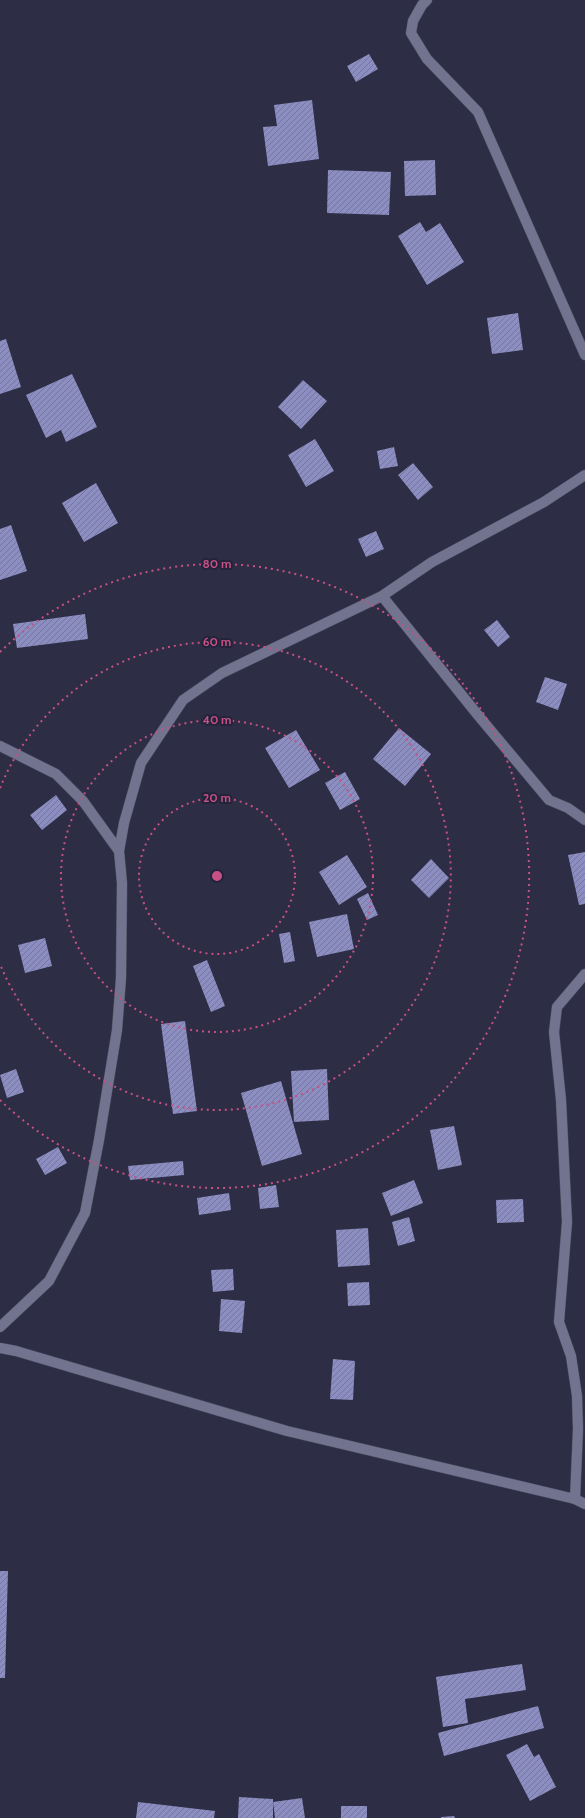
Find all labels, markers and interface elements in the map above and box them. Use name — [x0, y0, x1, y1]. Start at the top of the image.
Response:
text: 80 m — [203, 556, 231, 571]
text: 60 m — [203, 634, 231, 649]
text: 40 m — [202, 712, 232, 727]
text: 20 m — [203, 790, 231, 805]
centre of rings — [210, 869, 224, 883]

